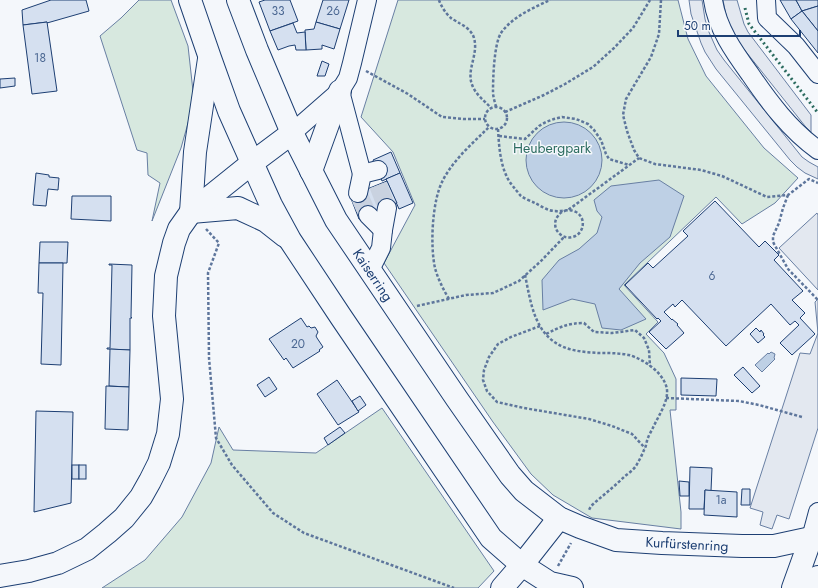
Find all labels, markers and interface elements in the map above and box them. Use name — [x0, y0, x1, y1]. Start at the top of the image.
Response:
house number: 33 — [271, 2, 285, 20]
house number: 26 — [326, 2, 340, 20]
scale bar — [678, 12, 800, 38]
text: 50 m — [684, 17, 711, 35]
house number: 18 — [34, 49, 46, 67]
park label: Heubergpark — [513, 138, 592, 158]
street label: Kaiserring — [348, 245, 398, 305]
house number: 6 — [709, 267, 716, 285]
house number: 20 — [291, 335, 305, 353]
house number: 1a — [715, 491, 727, 509]
street label: Kurfürstenring — [645, 532, 729, 556]

